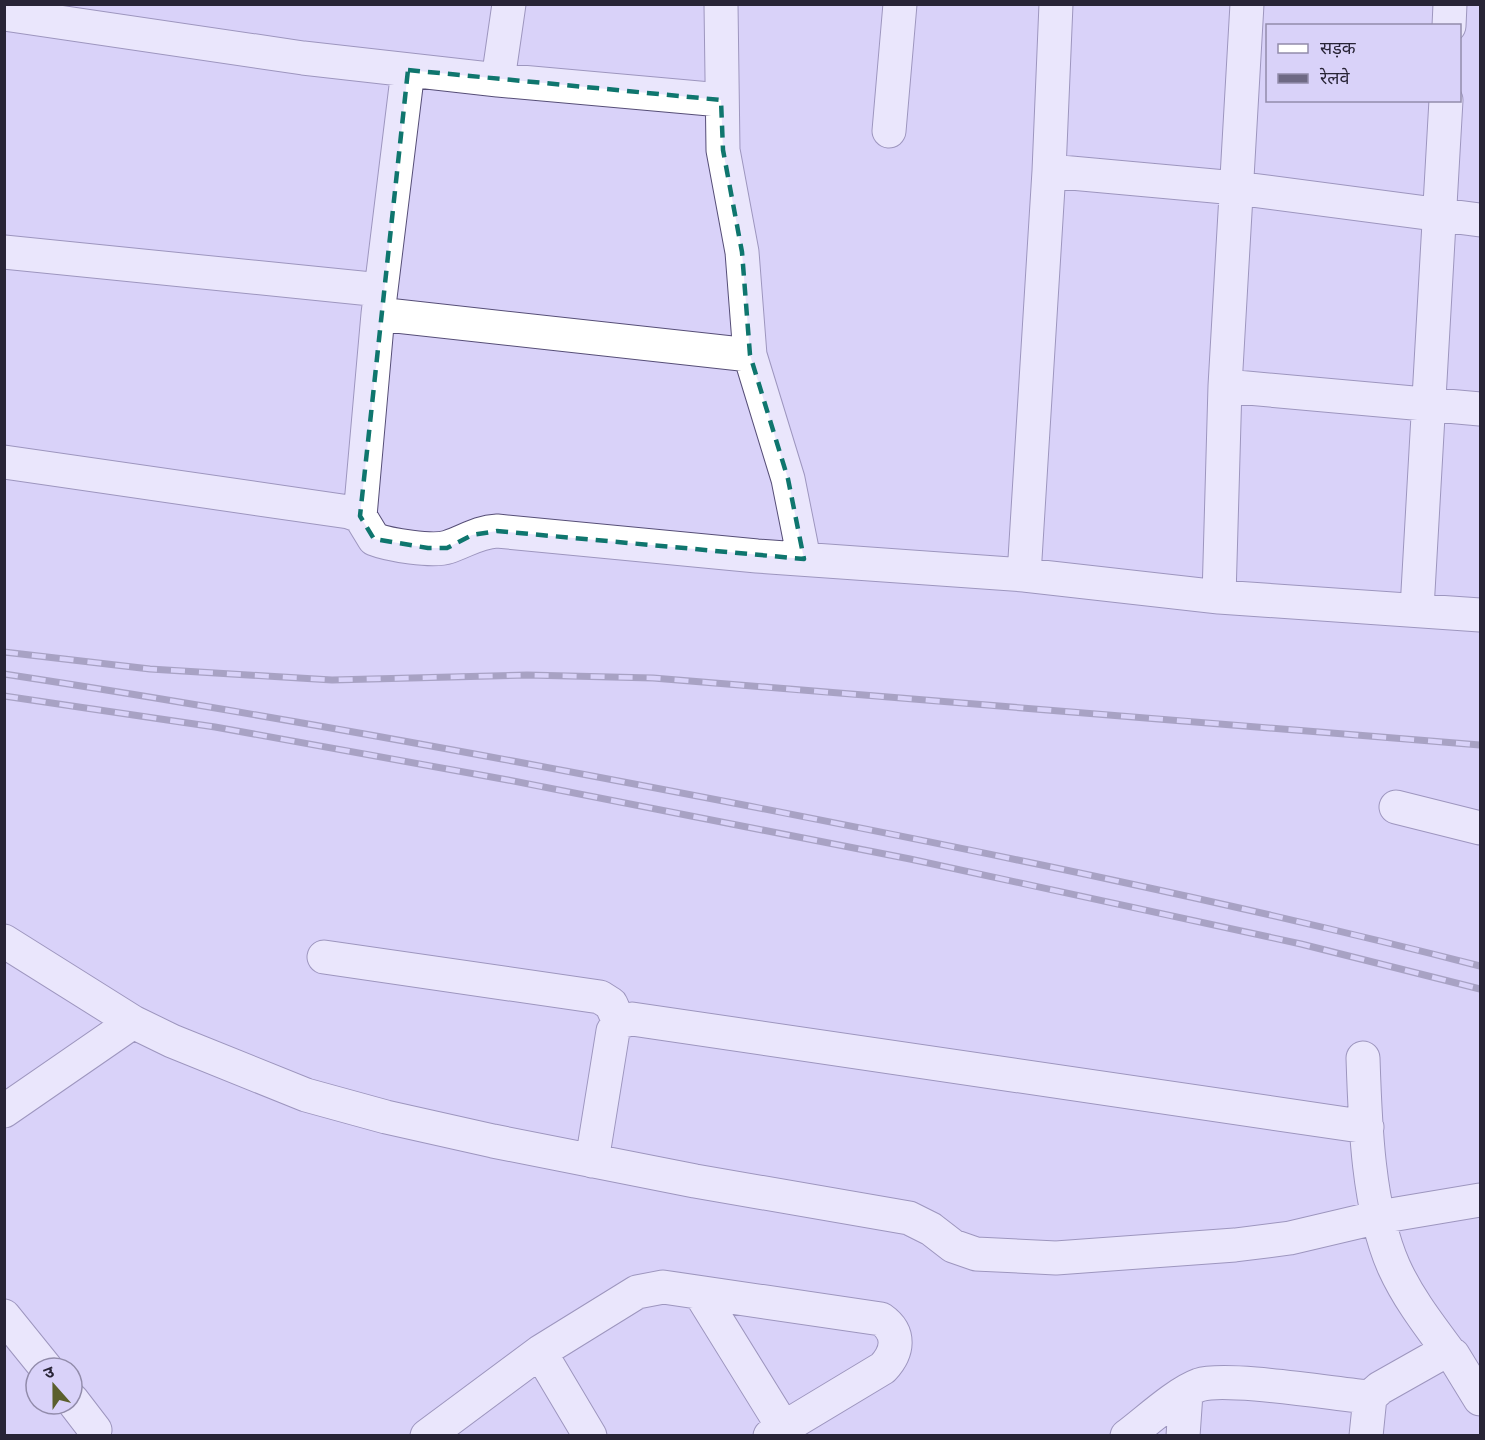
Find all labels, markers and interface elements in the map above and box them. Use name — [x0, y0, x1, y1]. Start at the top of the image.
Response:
legend — [1266, 24, 1461, 102]
text: सड़क — [1320, 37, 1357, 59]
text: रेलवे — [1319, 67, 1351, 89]
north arrow — [24, 1356, 84, 1416]
text: उ — [41, 1362, 58, 1384]

